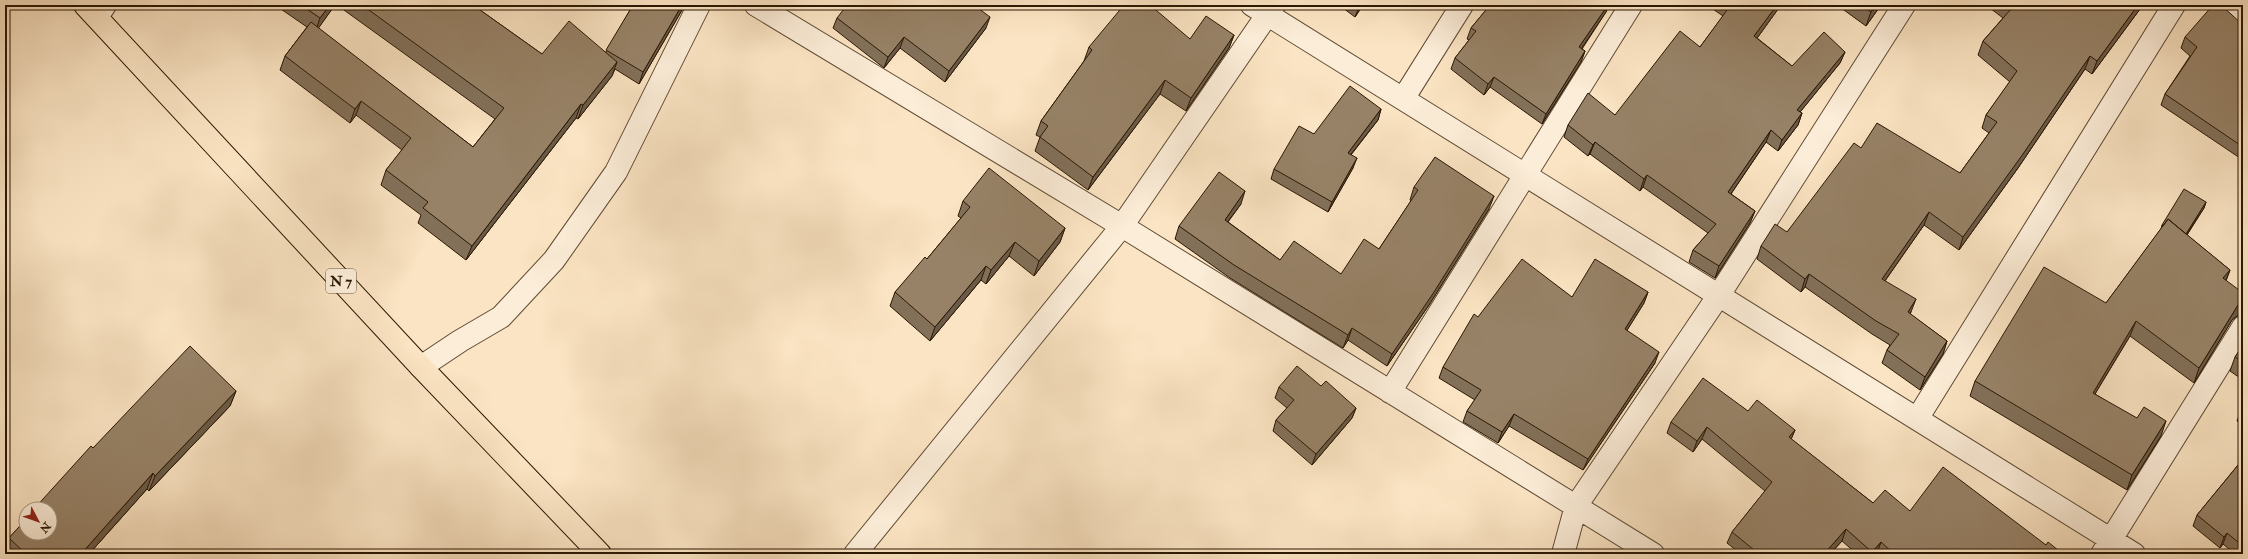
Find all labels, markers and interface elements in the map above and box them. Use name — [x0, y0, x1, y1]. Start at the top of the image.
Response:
road number: N 7 — [326, 269, 356, 293]
north arrow — [18, 501, 58, 541]
text: N — [36, 518, 54, 536]

